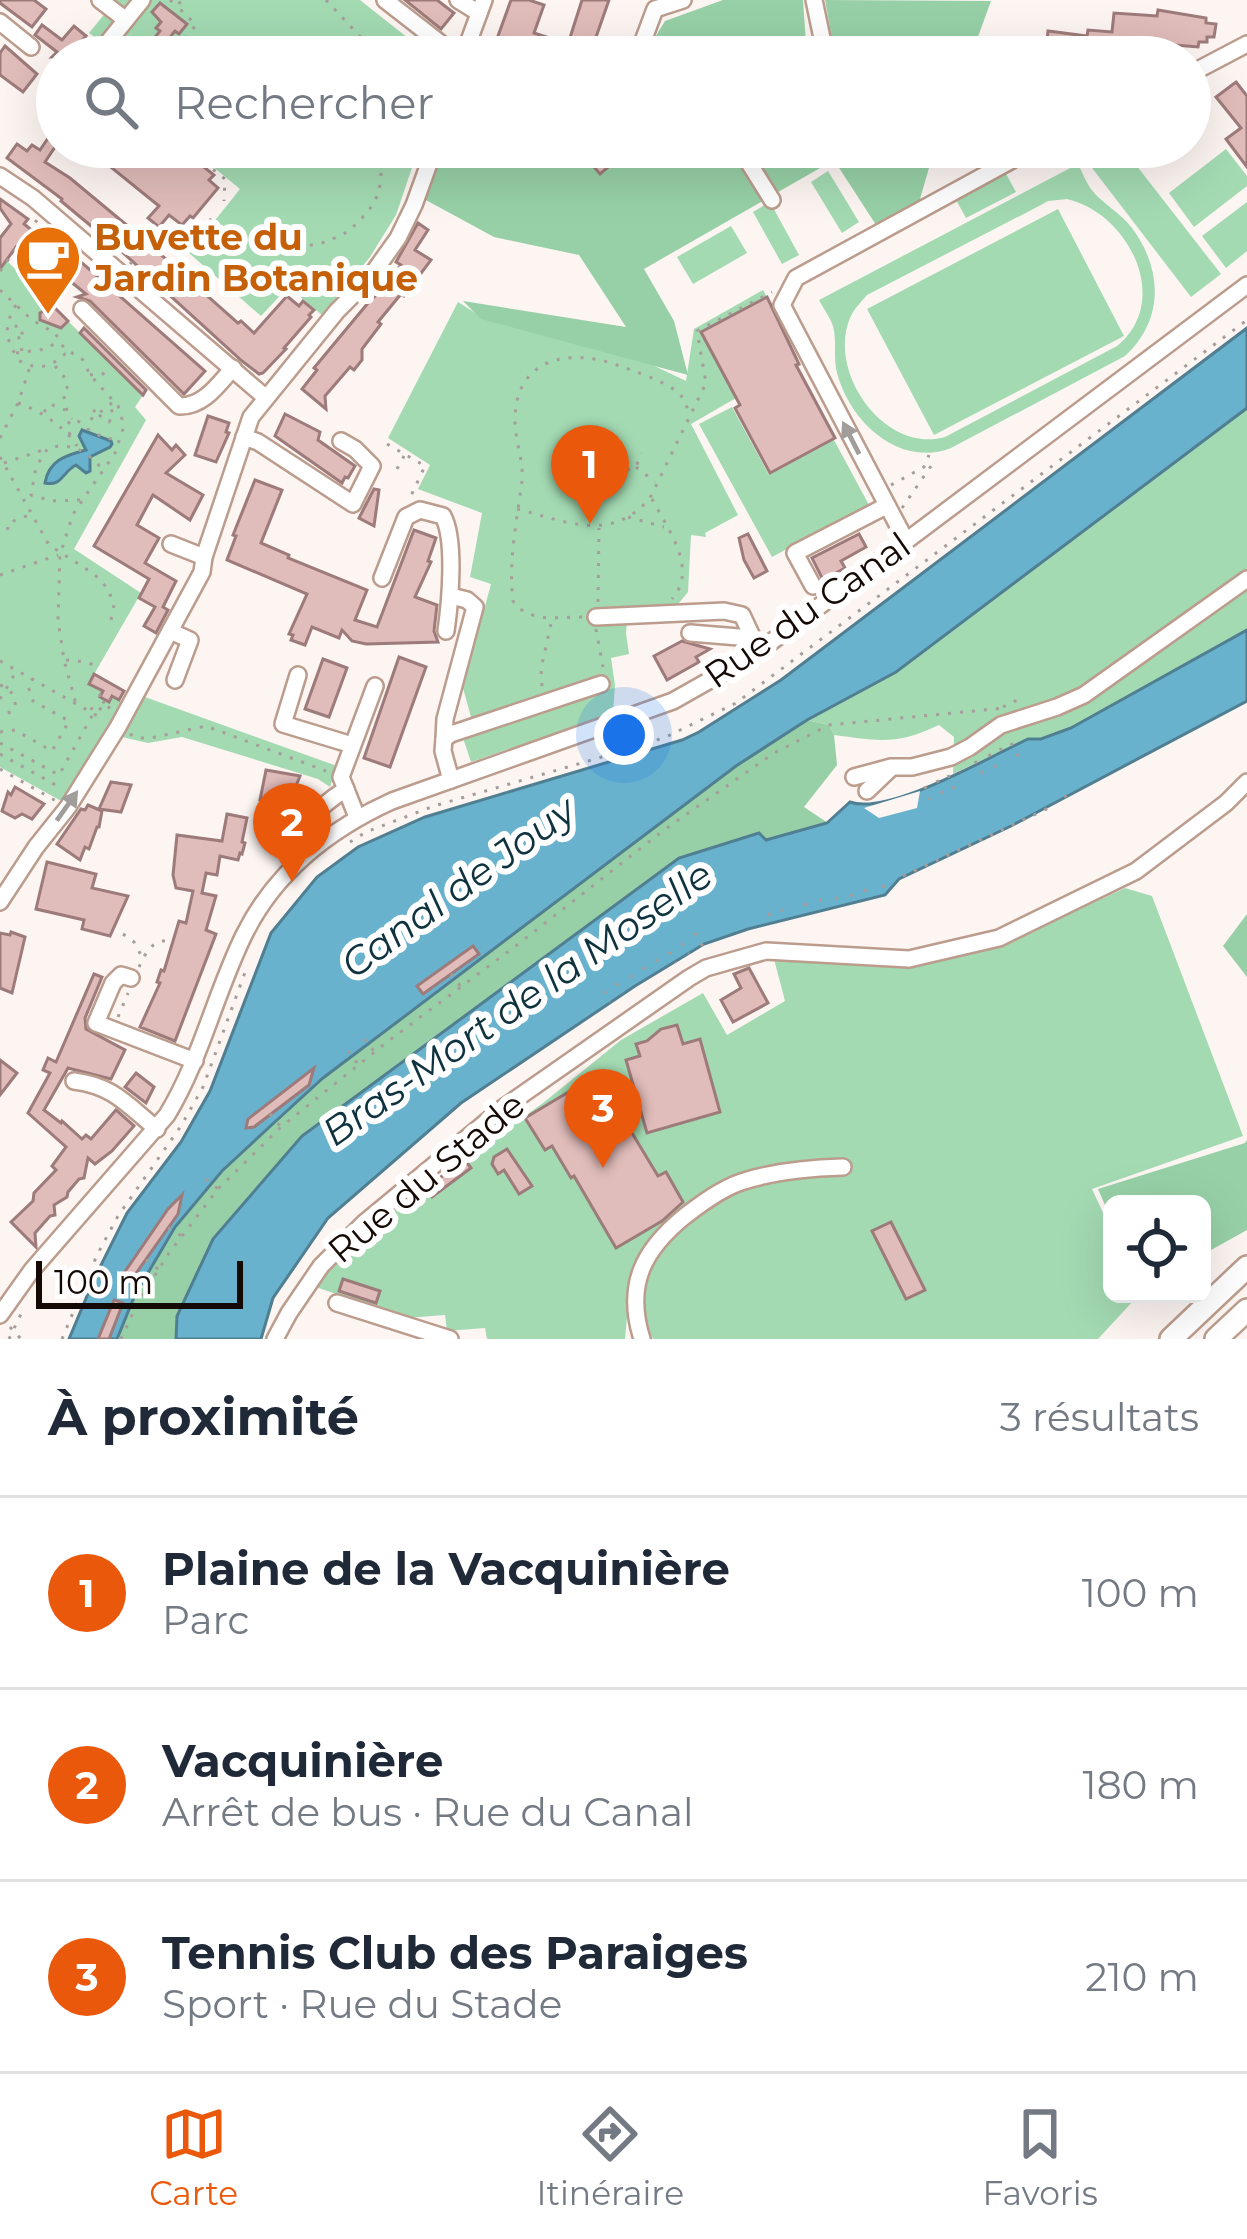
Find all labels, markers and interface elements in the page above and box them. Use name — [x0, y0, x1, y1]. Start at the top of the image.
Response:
search box — [36, 36, 1211, 168]
icon: search — [78, 69, 144, 135]
text: Rechercher — [174, 75, 434, 130]
place label: Buvette du Jardin Botanique — [93, 215, 418, 300]
cafe icon: Buvette du Jardin Botanique — [13, 223, 83, 317]
one-way arrow — [841, 420, 861, 455]
pin: 1 — [551, 425, 629, 524]
street label: Rue du Canal — [696, 523, 918, 697]
your location — [594, 705, 654, 765]
pin: 2 — [253, 783, 331, 882]
water label: Canal de Jouy — [331, 784, 587, 988]
one-way arrow — [55, 790, 78, 822]
water label: Bras-Mort de la Moselle — [313, 850, 721, 1156]
pin: 3 — [564, 1069, 642, 1168]
street label: Rue du Stade — [319, 1082, 533, 1272]
map controls — [1103, 1195, 1211, 1303]
button: locate — [1103, 1195, 1211, 1303]
scale bar — [36, 1255, 243, 1308]
text: 100 m — [54, 1262, 153, 1302]
text: À proximité — [48, 1386, 359, 1448]
text: 3 résultats — [1000, 1393, 1199, 1441]
text: Plaine de la Vacquinière — [162, 1541, 730, 1596]
text: 1 — [79, 1569, 95, 1617]
text: 100 m — [1082, 1569, 1199, 1617]
text: Parc — [162, 1596, 250, 1644]
text: Vacquinière — [162, 1733, 443, 1788]
text: 2 — [75, 1761, 99, 1809]
text: 180 m — [1083, 1761, 1199, 1809]
text: Arrêt de bus · Rue du Canal — [162, 1788, 694, 1836]
text: Tennis Club des Paraiges — [162, 1925, 748, 1980]
text: 3 — [75, 1953, 99, 2001]
text: 210 m — [1085, 1953, 1199, 2001]
text: Sport · Rue du Stade — [162, 1980, 562, 2028]
tab: Carte — [149, 2101, 238, 2213]
tab: Itinéraire — [537, 2101, 684, 2213]
tab: Favoris — [982, 2101, 1098, 2213]

